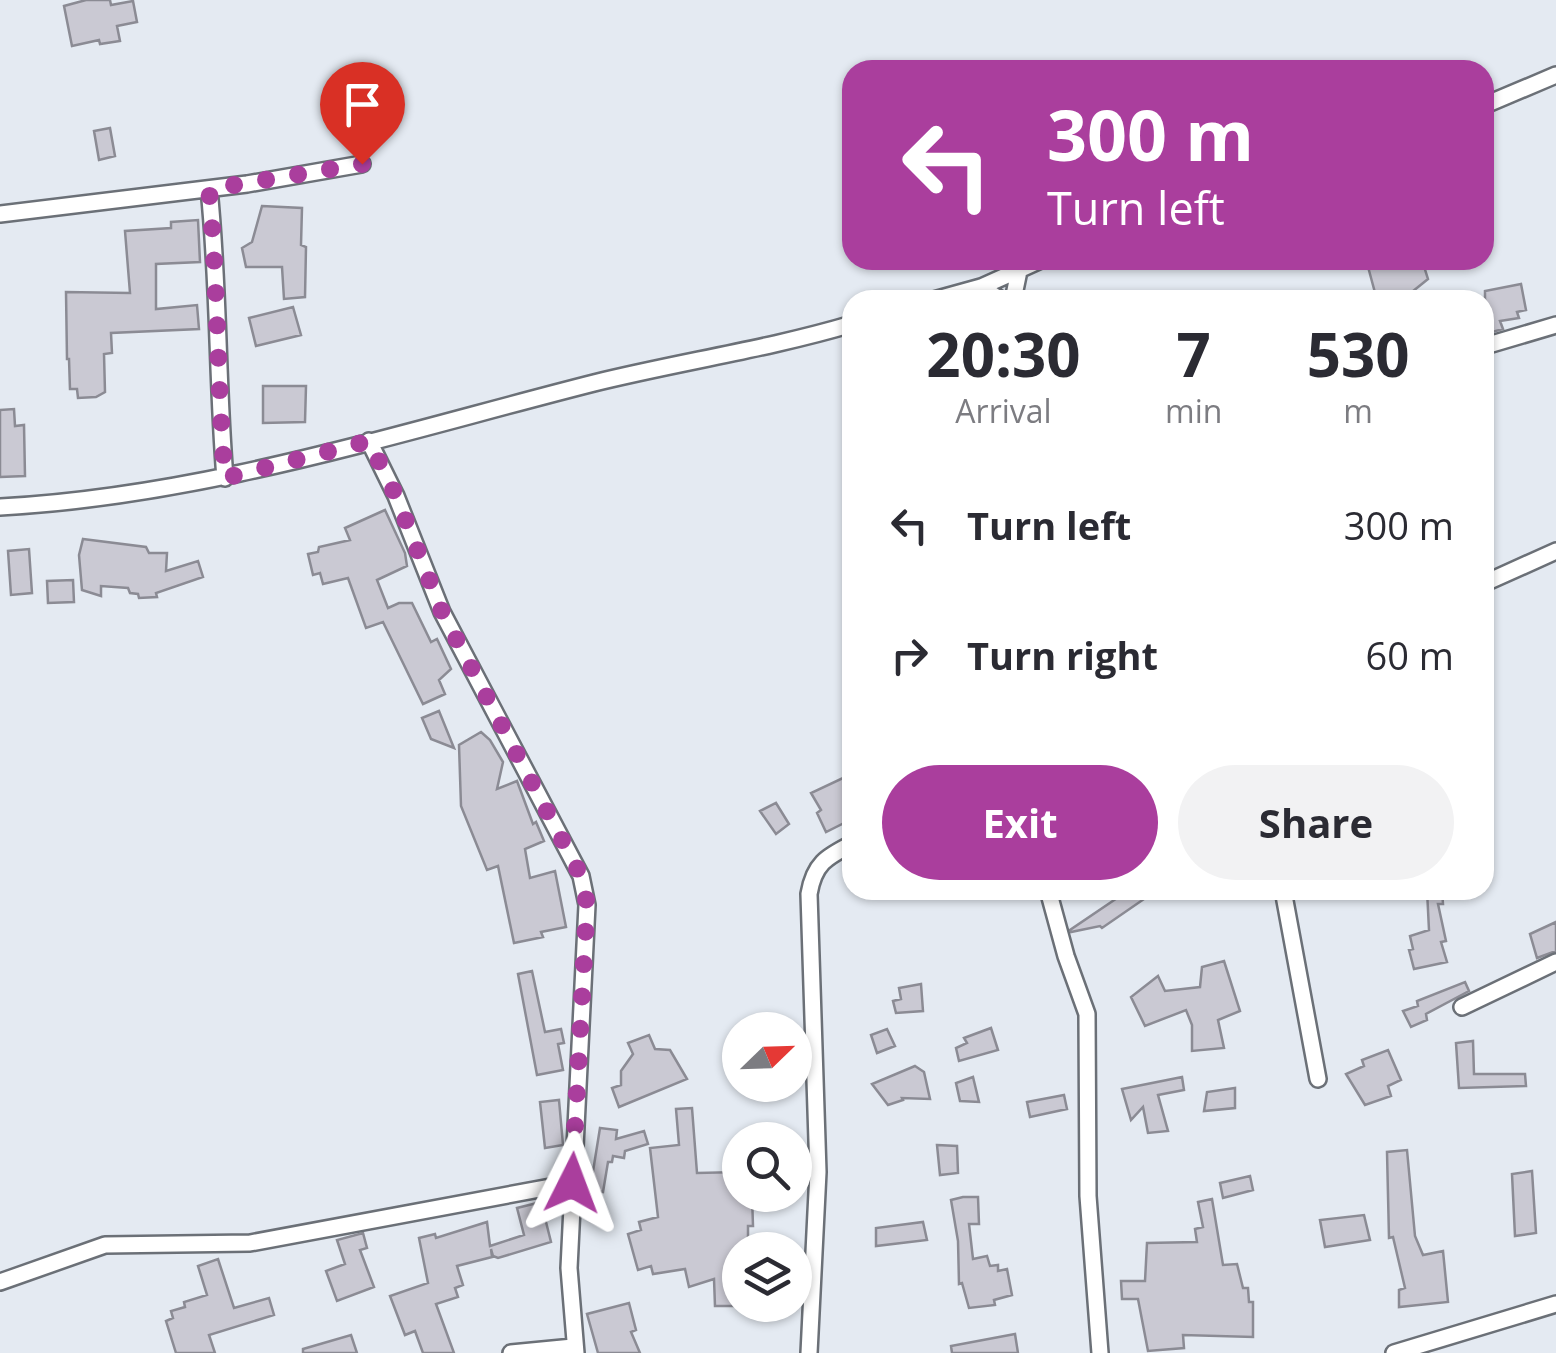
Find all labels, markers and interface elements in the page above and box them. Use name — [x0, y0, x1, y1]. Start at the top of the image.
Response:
pin — [320, 62, 405, 165]
icon: arrive — [335, 77, 390, 132]
text: 300 m — [1047, 86, 1254, 182]
icon: left — [882, 100, 1012, 230]
text: Turn left — [1047, 177, 1225, 238]
text: 20:30 — [926, 313, 1081, 395]
text: 7 — [1177, 313, 1211, 395]
text: 530 — [1307, 313, 1410, 395]
text: Arrival — [955, 389, 1052, 432]
text: min — [1165, 389, 1222, 432]
text: m — [1343, 389, 1373, 432]
icon: left — [882, 498, 937, 553]
text: Turn left — [967, 499, 1131, 551]
text: 300 m — [1344, 499, 1454, 551]
icon: right — [882, 628, 937, 683]
text: Turn right — [967, 629, 1158, 681]
text: 60 m — [1365, 629, 1454, 681]
button: Exit — [882, 765, 1158, 880]
button: Share — [1178, 765, 1454, 880]
north arrow — [722, 1012, 812, 1102]
map controls — [722, 1012, 812, 1322]
button: search — [722, 1122, 812, 1212]
position arrow — [520, 1131, 624, 1235]
button: layers — [722, 1232, 812, 1322]

